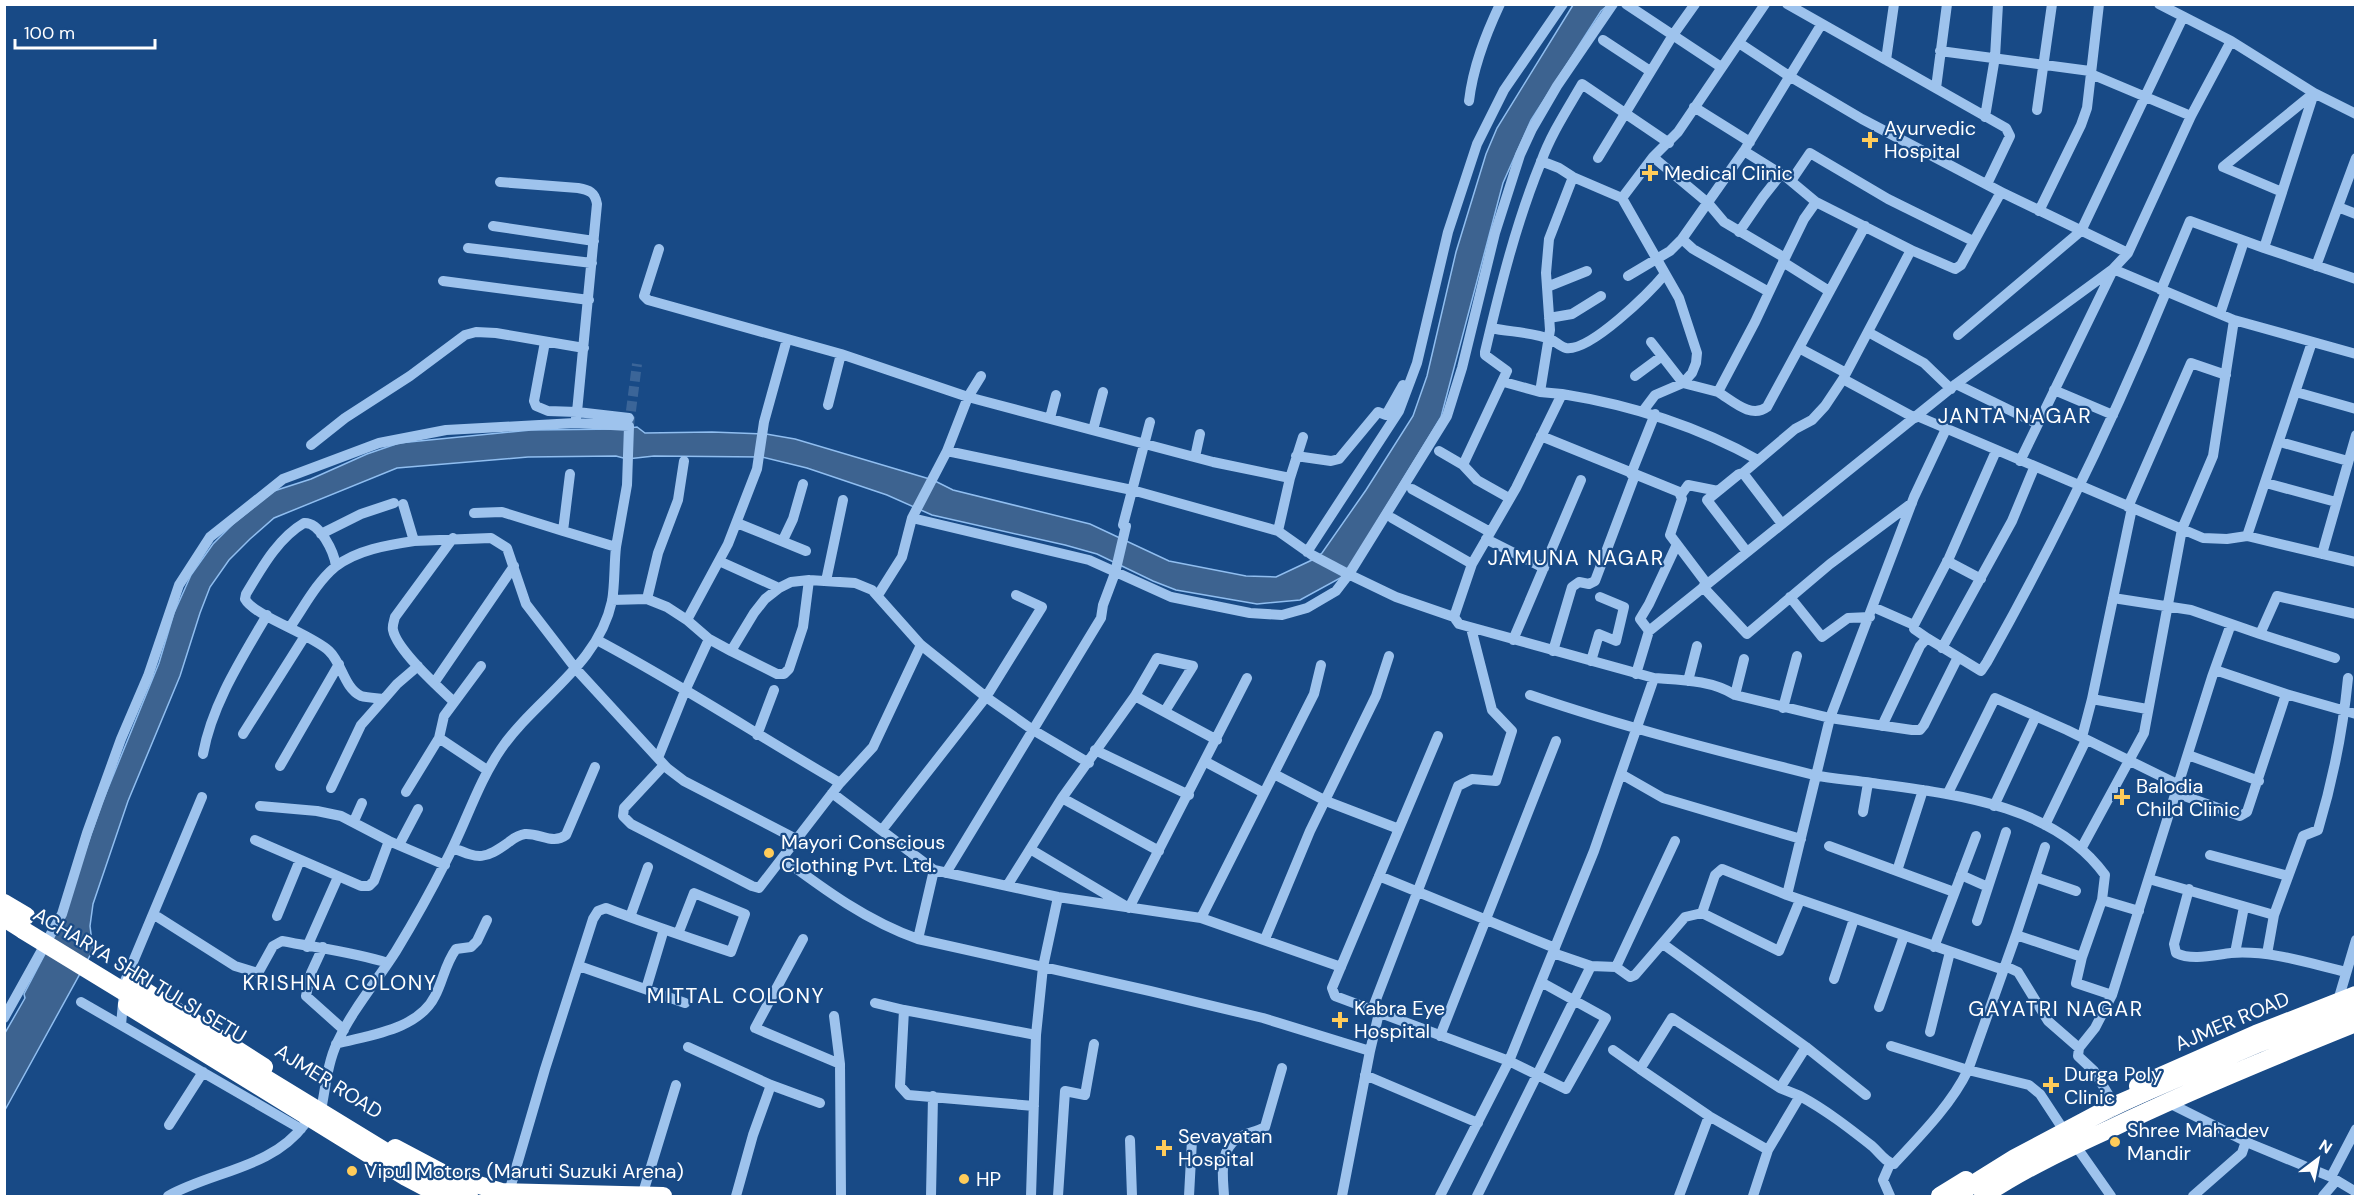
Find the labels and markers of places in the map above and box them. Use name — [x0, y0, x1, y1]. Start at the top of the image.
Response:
place label: Ayurvedic Hospital — [1884, 115, 1976, 164]
marker: Ayurvedic Hospital — [1861, 131, 1879, 149]
place label: Medical Clinic — [1664, 160, 1793, 186]
marker: Medical Clinic — [1641, 164, 1659, 182]
place label: Balodia Child Clinic — [2136, 773, 2240, 822]
marker: Balodia Child Clinic — [2113, 788, 2131, 806]
place label: Mayori Conscious Clothing Pvt. Ltd. — [781, 829, 945, 878]
marker: Mayori Conscious Clothing Pvt. Ltd. — [762, 846, 776, 860]
place label: Kabra Eye Hospital — [1354, 995, 1445, 1044]
marker: Kabra Eye Hospital — [1331, 1011, 1349, 1029]
place label: Durga Poly Clinic — [2064, 1061, 2162, 1110]
marker: Durga Poly Clinic — [2042, 1076, 2060, 1094]
place label: Shree Mahadev Mandir — [2127, 1117, 2270, 1166]
place label: Sevayatan Hospital — [1178, 1123, 1272, 1172]
marker: Shree Mahadev Mandir — [2108, 1135, 2122, 1149]
marker: Sevayatan Hospital — [1155, 1139, 1173, 1157]
place label: Vipul Motors (Maruti Suzuki Arena) — [364, 1158, 684, 1184]
marker: Vipul Motors (Maruti Suzuki Arena) — [345, 1164, 359, 1178]
place label: HP — [976, 1166, 1001, 1192]
marker: HP — [957, 1172, 971, 1186]

